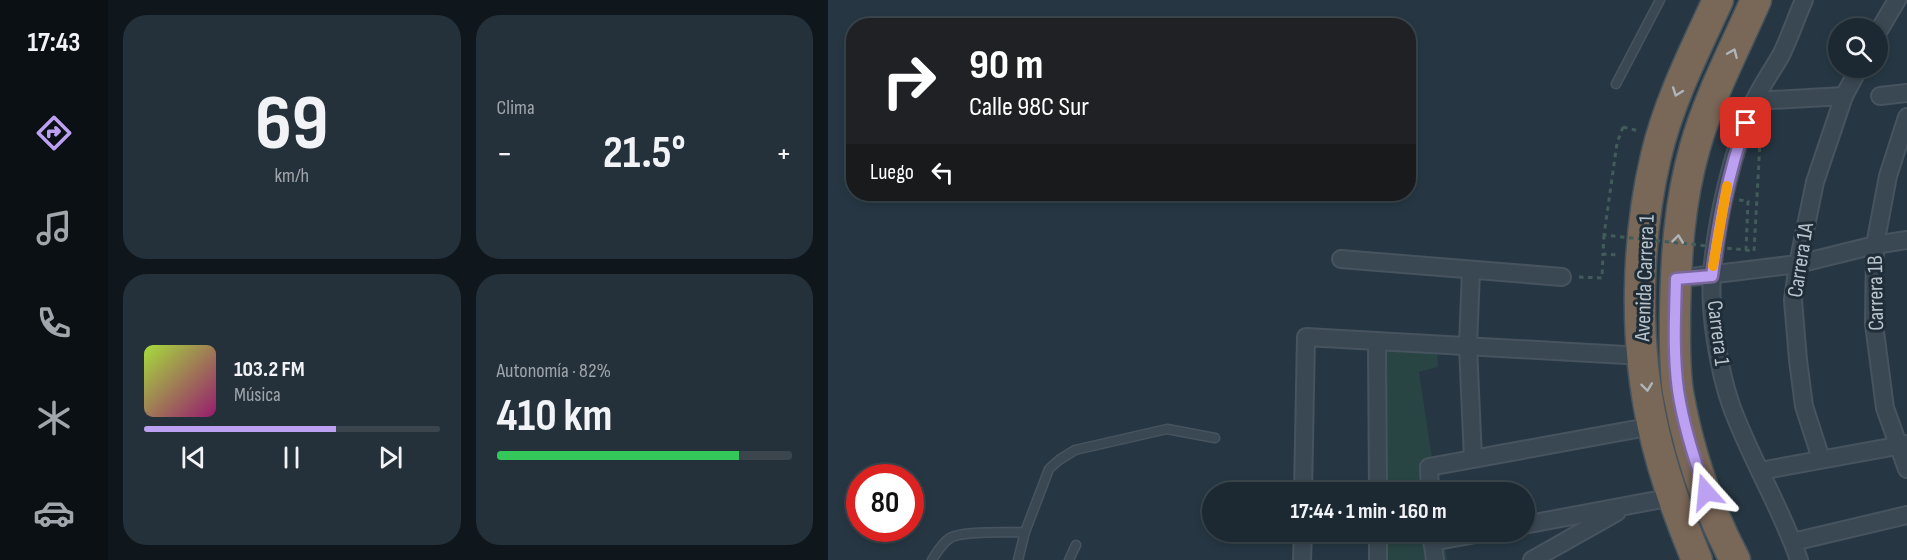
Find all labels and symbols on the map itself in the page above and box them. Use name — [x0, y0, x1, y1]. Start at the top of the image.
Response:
one-way arrow — [1726, 48, 1738, 59]
one-way arrow — [1672, 86, 1685, 97]
pin — [1720, 97, 1771, 148]
street label: Avenida Carrera 1 — [1629, 214, 1661, 343]
street label: Carrera 1A — [1782, 220, 1820, 299]
one-way arrow — [1671, 234, 1684, 243]
street label: Carrera 1B — [1862, 255, 1890, 331]
street label: Carrera 1 — [1701, 299, 1735, 367]
one-way arrow — [1640, 382, 1653, 391]
position arrow — [1674, 460, 1738, 524]
speed limit sign: 80 — [846, 464, 924, 542]

